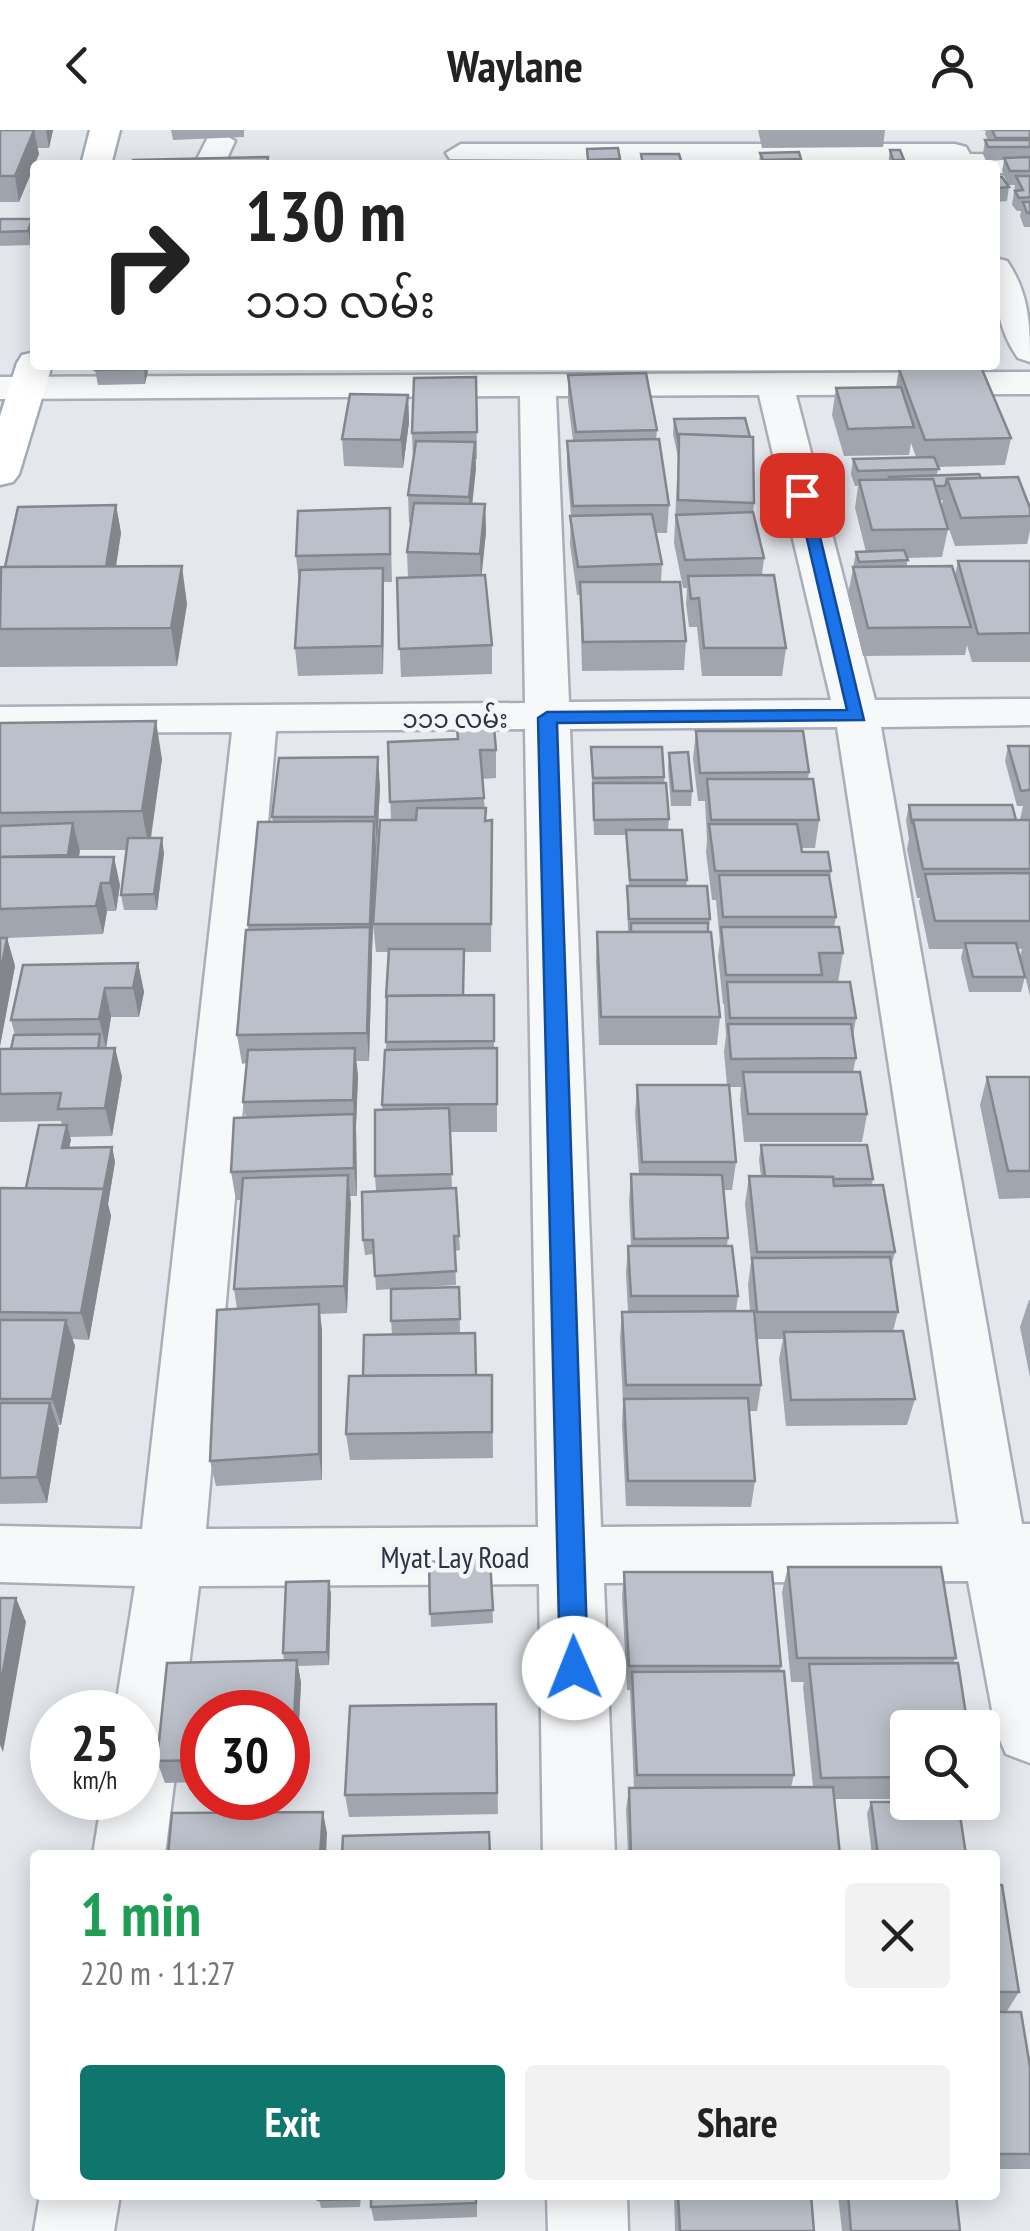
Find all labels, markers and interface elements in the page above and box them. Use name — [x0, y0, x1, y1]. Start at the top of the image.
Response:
text: Waylane — [447, 36, 583, 94]
icon: back — [50, 38, 105, 93]
icon: person — [925, 38, 980, 93]
text: 130 m — [245, 170, 406, 260]
icon: right — [80, 200, 210, 330]
text: ၁၁၁ လမ်း — [245, 272, 435, 330]
pin — [760, 453, 845, 538]
icon: arrive — [775, 468, 830, 523]
street label: ၁၁၁ လမ်း — [402, 702, 508, 735]
street label: Myat Lay Road — [381, 1537, 529, 1576]
position arrow — [522, 1616, 626, 1720]
speed limit sign: 30 — [180, 1690, 310, 1820]
text: 25 — [71, 1710, 119, 1775]
map controls — [890, 1710, 1000, 1820]
button: search — [890, 1710, 1000, 1820]
text: km/h — [73, 1764, 117, 1796]
text: 1 min — [80, 1875, 201, 1953]
button: close — [845, 1883, 950, 1988]
text: 220 m · 11:27 — [80, 1952, 235, 1994]
button: Exit — [80, 2065, 505, 2180]
button: Share — [525, 2065, 950, 2180]

